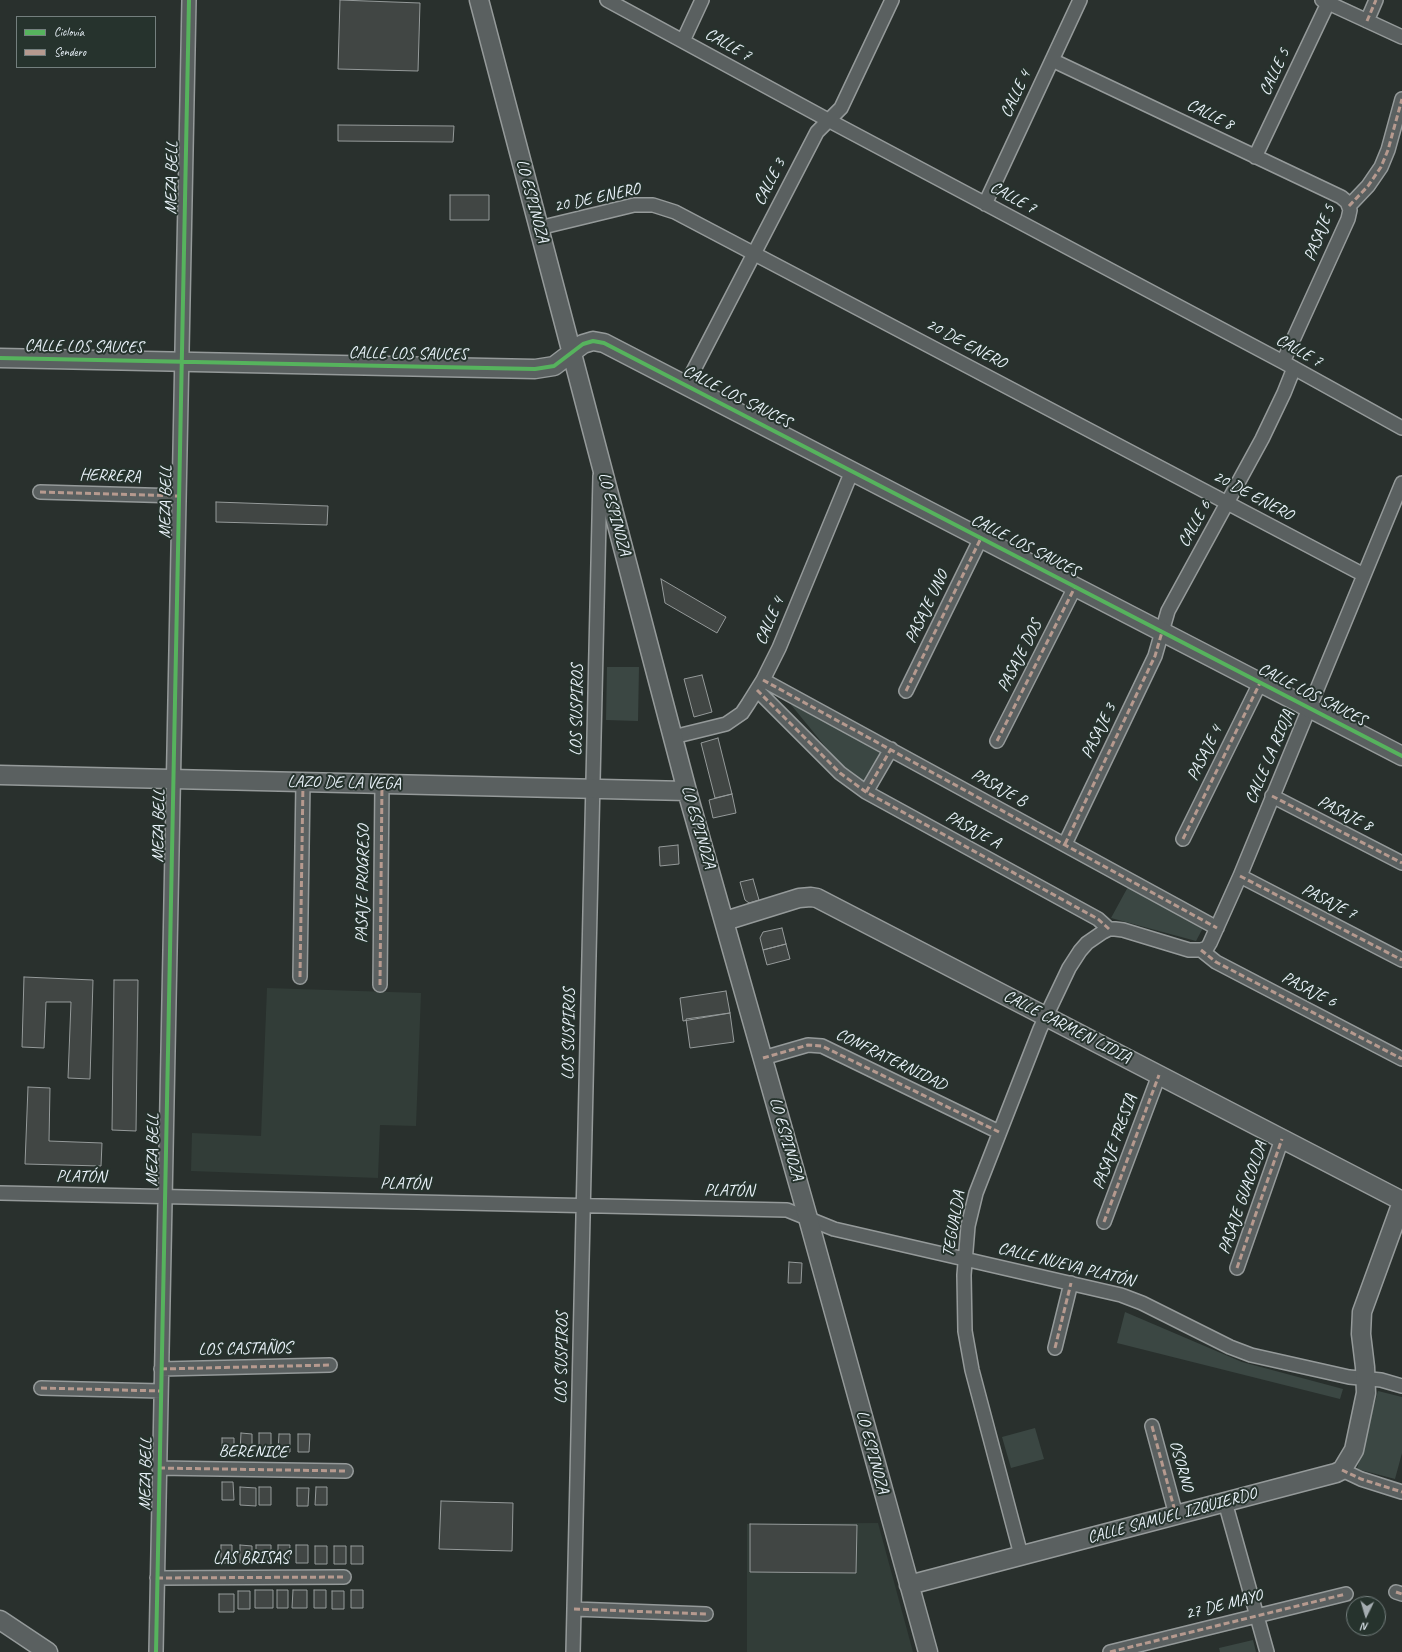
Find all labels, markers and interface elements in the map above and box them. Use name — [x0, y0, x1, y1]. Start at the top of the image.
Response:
legend — [16, 16, 156, 68]
text: Ciclovía — [54, 24, 84, 40]
street label: CALLE 7 — [701, 24, 755, 66]
text: Sendero — [54, 44, 86, 60]
street label: CALLE 5 — [1255, 45, 1295, 99]
street label: CALLE 4 — [996, 67, 1036, 121]
street label: CALLE 8 — [1183, 95, 1237, 135]
street label: MEZA BELL — [161, 141, 183, 215]
street label: CALLE 3 — [750, 155, 790, 209]
street label: LO ESPINOZA — [511, 157, 553, 245]
street label: CALLE 7 — [986, 177, 1040, 219]
street label: 20 DE ENERO — [552, 179, 642, 217]
street label: PASAJE 5 — [1300, 202, 1340, 264]
street label: 20 DE ENERO — [922, 314, 1010, 374]
street label: CALLE 7 — [1272, 330, 1326, 372]
street label: CALLE LOS SAUCES — [24, 336, 144, 358]
street label: CALLE LOS SAUCES — [348, 343, 468, 365]
street label: CALLE LOS SAUCES — [679, 361, 795, 433]
street label: HERRERA — [79, 465, 141, 487]
street label: MEZA BELL — [155, 465, 177, 539]
street label: 20 DE ENERO — [1209, 466, 1297, 526]
street label: LO ESPINOZA — [593, 470, 635, 558]
street label: CALLE 6 — [1174, 497, 1216, 551]
street label: CALLE LOS SAUCES — [967, 510, 1083, 582]
street label: PASAJE UNO — [901, 567, 953, 647]
street label: CALLE 4 — [751, 594, 789, 648]
street label: PASAJE DOS — [993, 617, 1047, 695]
street label: CALLE LOS SAUCES — [1254, 659, 1370, 731]
street label: LOS SUSPIROS — [566, 664, 588, 756]
street label: PASAJE 3 — [1077, 700, 1121, 762]
street label: CALLE LA RIOJA — [1241, 707, 1299, 807]
street label: PASAJE 4 — [1183, 722, 1227, 784]
street label: PASAJE B — [968, 765, 1030, 811]
street label: LAZO DE LA VEGA — [287, 772, 401, 794]
street label: LO ESPINOZA — [676, 783, 720, 871]
street label: MEZA BELL — [148, 789, 170, 863]
street label: PASAJE 8 — [1314, 792, 1376, 836]
street label: PASAJE A — [942, 807, 1004, 853]
street label: PASAJE PROGRESO — [352, 825, 374, 943]
street label: PASAJE 7 — [1298, 880, 1360, 924]
street label: PASAJE 6 — [1278, 968, 1340, 1012]
street label: CALLE CARMEN LIDIA — [1000, 986, 1134, 1068]
street label: LOS SUSPIROS — [558, 988, 580, 1080]
street label: CONFRATERNIDAD — [832, 1024, 950, 1096]
street label: PASAJE FRESIA — [1088, 1092, 1142, 1192]
street label: LO ESPINOZA — [764, 1095, 808, 1183]
street label: MEZA BELL — [142, 1113, 164, 1187]
street label: PASAJE GUACOLDA — [1214, 1139, 1272, 1257]
street label: PLATÓN — [56, 1166, 106, 1188]
street label: PLATÓN — [380, 1173, 430, 1195]
street label: PLATÓN — [704, 1180, 754, 1202]
street label: TEGUALDA — [938, 1190, 970, 1258]
street label: CALLE NUEVA PLATÓN — [996, 1238, 1136, 1292]
street label: LOS SUSPIROS — [551, 1312, 573, 1404]
street label: LOS CASTAÑOS — [198, 1338, 292, 1360]
street label: LO ESPINOZA — [851, 1408, 893, 1496]
street label: MEZA BELL — [135, 1437, 157, 1511]
street label: OSORNO — [1164, 1438, 1198, 1494]
street label: BERENICE — [218, 1441, 288, 1463]
street label: CALLE SAMUEL IZQUIERDO — [1085, 1484, 1259, 1548]
street label: LAS BRISAS — [213, 1549, 289, 1569]
street label: 27 DE MAYO — [1183, 1586, 1265, 1624]
north arrow — [1346, 1596, 1386, 1636]
text: N — [1361, 1620, 1369, 1634]

